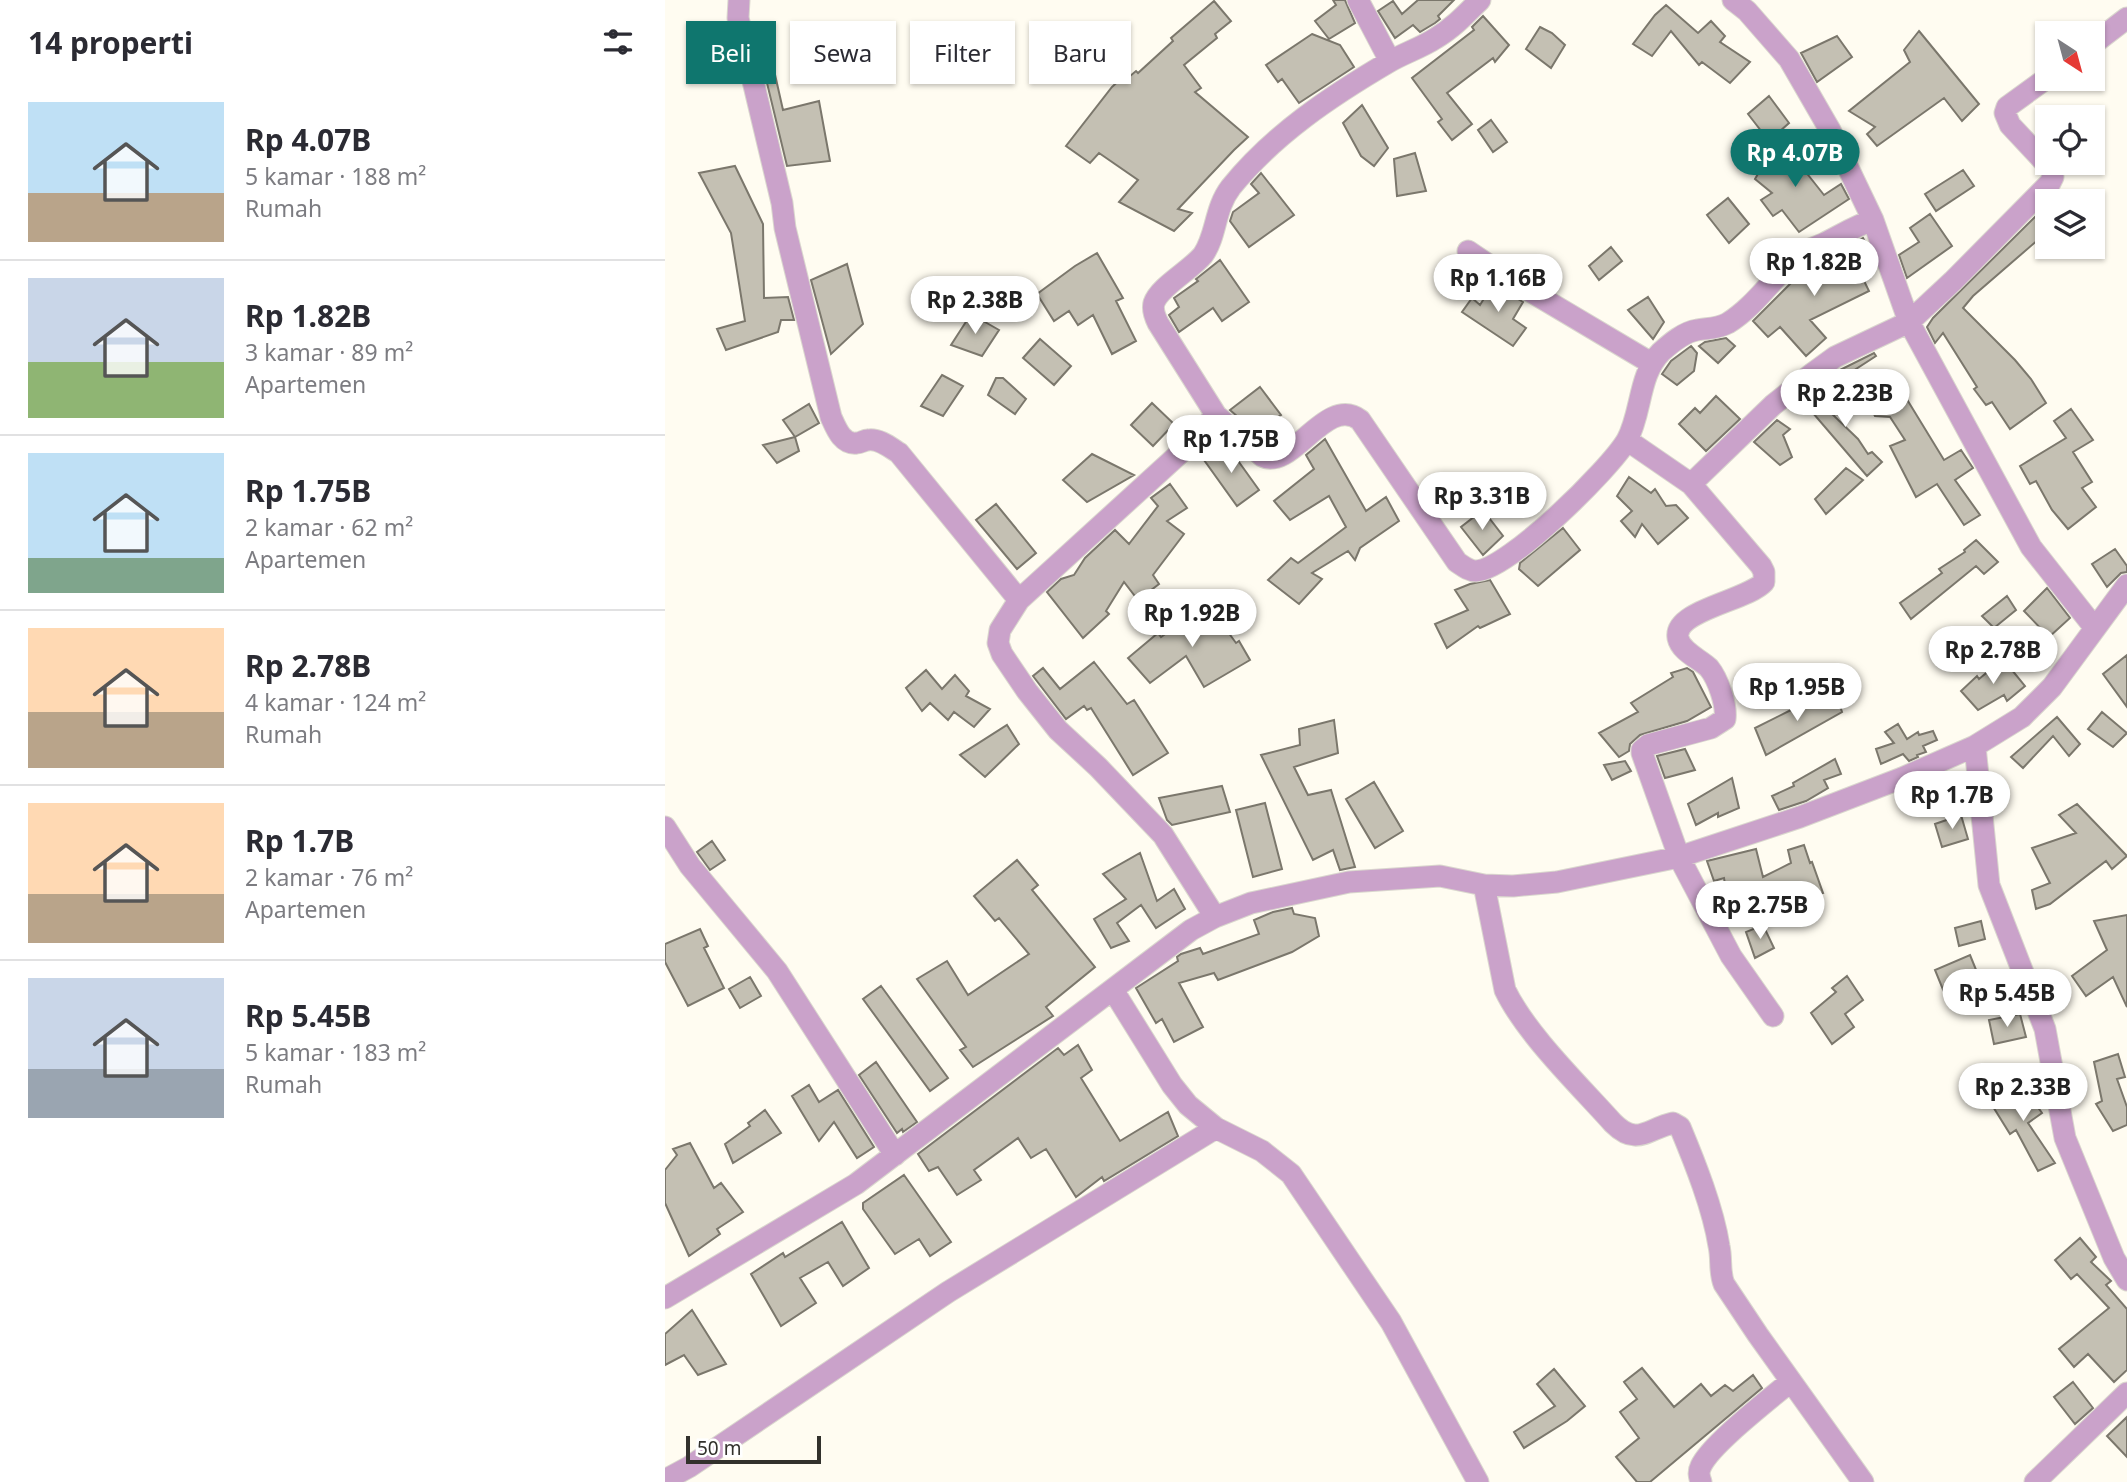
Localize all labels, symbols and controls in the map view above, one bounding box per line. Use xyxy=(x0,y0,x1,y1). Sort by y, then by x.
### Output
chip: Beli xyxy=(686,21,776,84)
chip: Sewa xyxy=(790,21,896,84)
chip: Filter xyxy=(910,21,1015,84)
chip: Baru xyxy=(1029,21,1131,84)
north arrow xyxy=(2035,21,2105,91)
map controls xyxy=(2035,21,2105,259)
text: 14 properti xyxy=(28,22,193,63)
icon: filters xyxy=(599,23,637,61)
button: locate xyxy=(2035,105,2105,175)
text: Rp 4.07B xyxy=(245,119,371,160)
icon: home xyxy=(84,130,168,214)
pin: Rp 4.07B xyxy=(1723,130,1867,189)
text: Rp 4.07B xyxy=(1747,136,1843,168)
text: 5 kamar · 188 m² xyxy=(245,160,426,192)
button: layers xyxy=(2035,189,2105,259)
text: Rumah xyxy=(245,192,322,224)
pin: Rp 1.82B xyxy=(1742,238,1886,298)
text: Rp 1.82B xyxy=(1766,245,1862,277)
pin: Rp 1.16B xyxy=(1426,254,1570,314)
text: Rp 1.16B xyxy=(1450,261,1546,293)
pin: Rp 2.38B xyxy=(903,276,1047,336)
text: Rp 2.38B xyxy=(927,283,1023,315)
text: Rp 1.82B xyxy=(245,295,371,336)
icon: home xyxy=(84,306,168,390)
text: 3 kamar · 89 m² xyxy=(245,336,413,368)
text: Apartemen xyxy=(245,368,366,400)
pin: Rp 2.23B xyxy=(1773,370,1917,429)
text: Rp 2.23B xyxy=(1797,376,1893,408)
pin: Rp 1.75B xyxy=(1159,416,1303,475)
text: Rp 1.75B xyxy=(1183,422,1279,454)
text: Rp 1.75B xyxy=(245,470,371,511)
pin: Rp 3.31B xyxy=(1410,472,1554,532)
text: Rp 3.31B xyxy=(1434,479,1530,511)
icon: home xyxy=(84,481,168,565)
text: 2 kamar · 62 m² xyxy=(245,511,413,543)
text: Apartemen xyxy=(245,543,366,575)
pin: Rp 1.92B xyxy=(1120,590,1264,649)
text: Rp 1.92B xyxy=(1144,596,1240,628)
pin: Rp 2.78B xyxy=(1921,626,2065,686)
text: Rp 2.78B xyxy=(1945,633,2041,665)
text: Rp 2.78B xyxy=(245,645,371,686)
icon: home xyxy=(84,656,168,740)
pin: Rp 1.95B xyxy=(1725,664,1869,723)
text: Rp 1.95B xyxy=(1749,670,1845,702)
text: 4 kamar · 124 m² xyxy=(245,686,426,718)
text: Rumah xyxy=(245,718,322,750)
pin: Rp 1.7B xyxy=(1887,772,2017,831)
text: Rp 1.7B xyxy=(1910,778,1994,810)
text: Rp 1.7B xyxy=(245,820,354,861)
icon: home xyxy=(84,831,168,915)
text: 2 kamar · 76 m² xyxy=(245,861,413,893)
pin: Rp 2.75B xyxy=(1688,881,1832,941)
text: Rp 2.75B xyxy=(1712,888,1808,920)
text: Apartemen xyxy=(245,893,366,925)
pin: Rp 5.45B xyxy=(1935,970,2079,1029)
text: Rp 5.45B xyxy=(1959,976,2055,1008)
text: Rp 5.45B xyxy=(245,995,371,1036)
icon: home xyxy=(84,1006,168,1090)
text: 5 kamar · 183 m² xyxy=(245,1036,426,1068)
pin: Rp 2.33B xyxy=(1951,1064,2095,1123)
text: Rumah xyxy=(245,1068,322,1100)
text: Rp 2.33B xyxy=(1975,1070,2071,1102)
scale bar xyxy=(686,1433,821,1465)
text: 50 m xyxy=(697,1435,741,1461)

